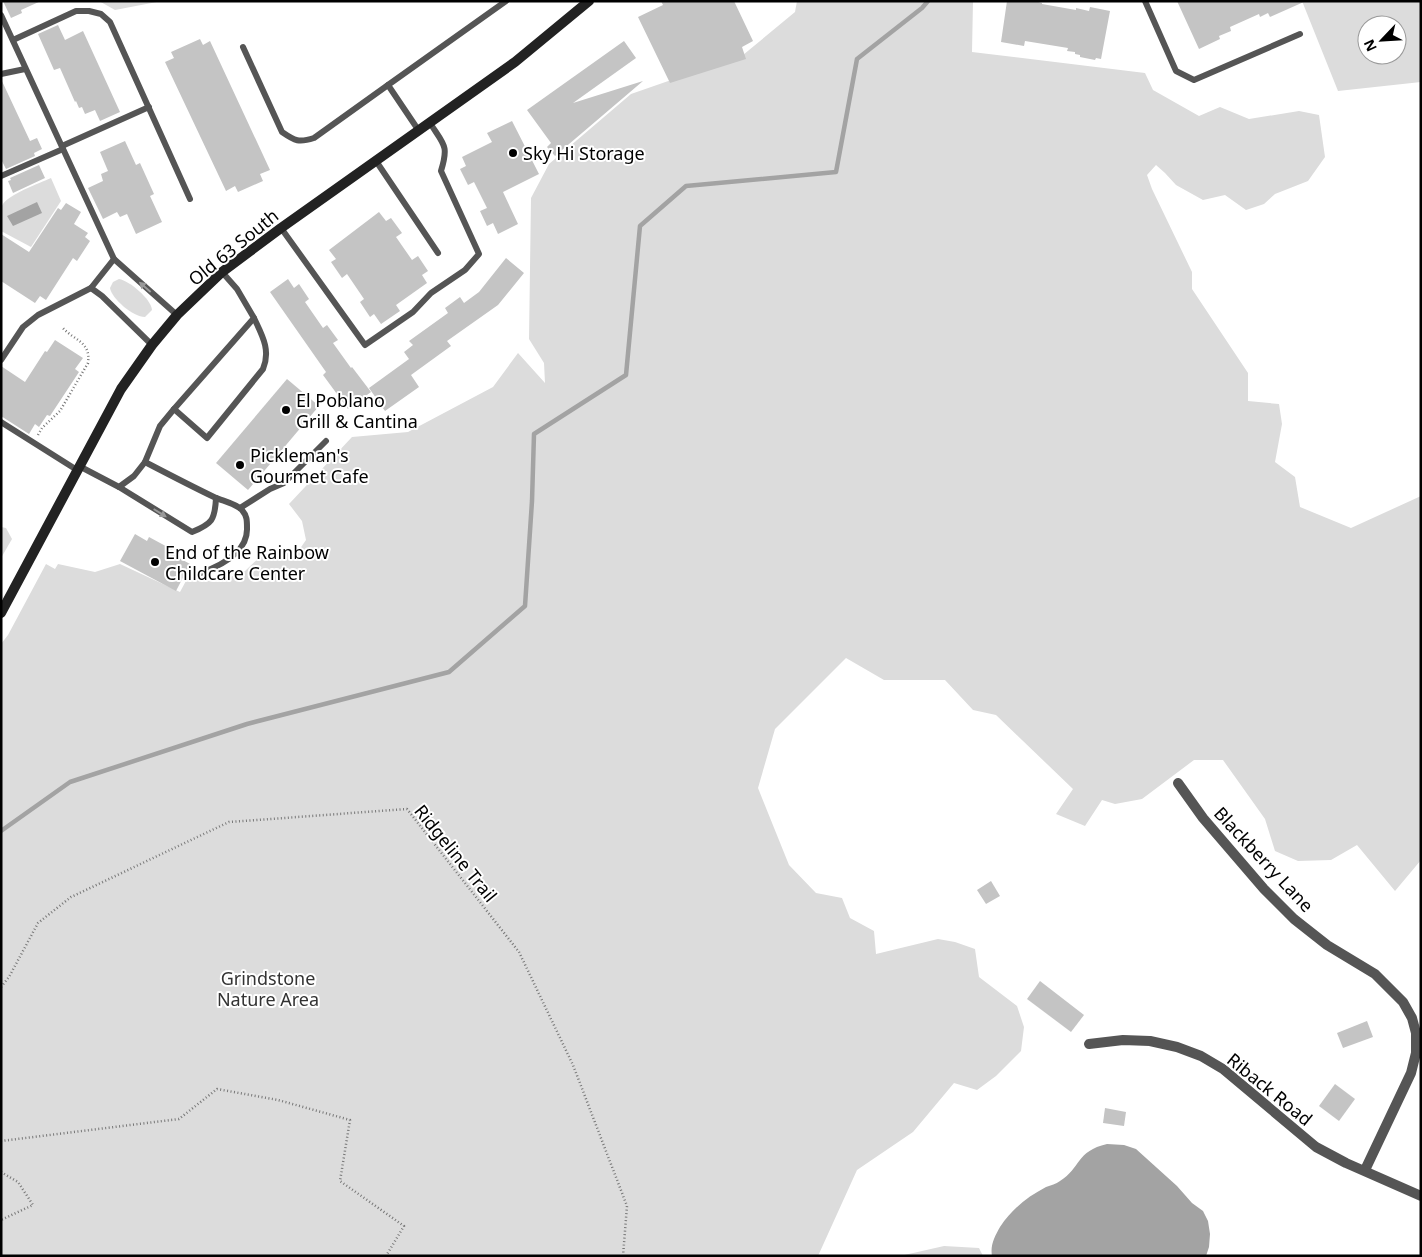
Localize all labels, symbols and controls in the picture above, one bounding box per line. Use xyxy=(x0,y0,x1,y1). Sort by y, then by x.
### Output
north arrow xyxy=(1357,15,1407,65)
text: N xyxy=(1359,37,1381,55)
place label: Sky Hi Storage xyxy=(523,141,645,165)
marker: Sky Hi Storage xyxy=(507,147,519,159)
street label: Old 63 South xyxy=(183,203,283,291)
one-way arrow xyxy=(140,281,152,293)
place label: El Poblano Grill & Cantina xyxy=(296,388,418,433)
marker: El Poblano Grill & Cantina xyxy=(280,404,292,416)
place label: Pickleman's Gourmet Cafe xyxy=(250,443,369,488)
marker: Pickleman's Gourmet Cafe xyxy=(234,459,246,471)
one-way arrow xyxy=(154,508,167,517)
place label: End of the Rainbow Childcare Center xyxy=(165,540,329,585)
marker: End of the Rainbow Childcare Center xyxy=(149,556,161,568)
street label: Ridgeline Trail xyxy=(409,799,503,907)
street label: Blackberry Lane xyxy=(1209,801,1319,917)
park label: Grindstone Nature Area xyxy=(217,966,319,1011)
street label: Riback Road xyxy=(1222,1047,1318,1131)

